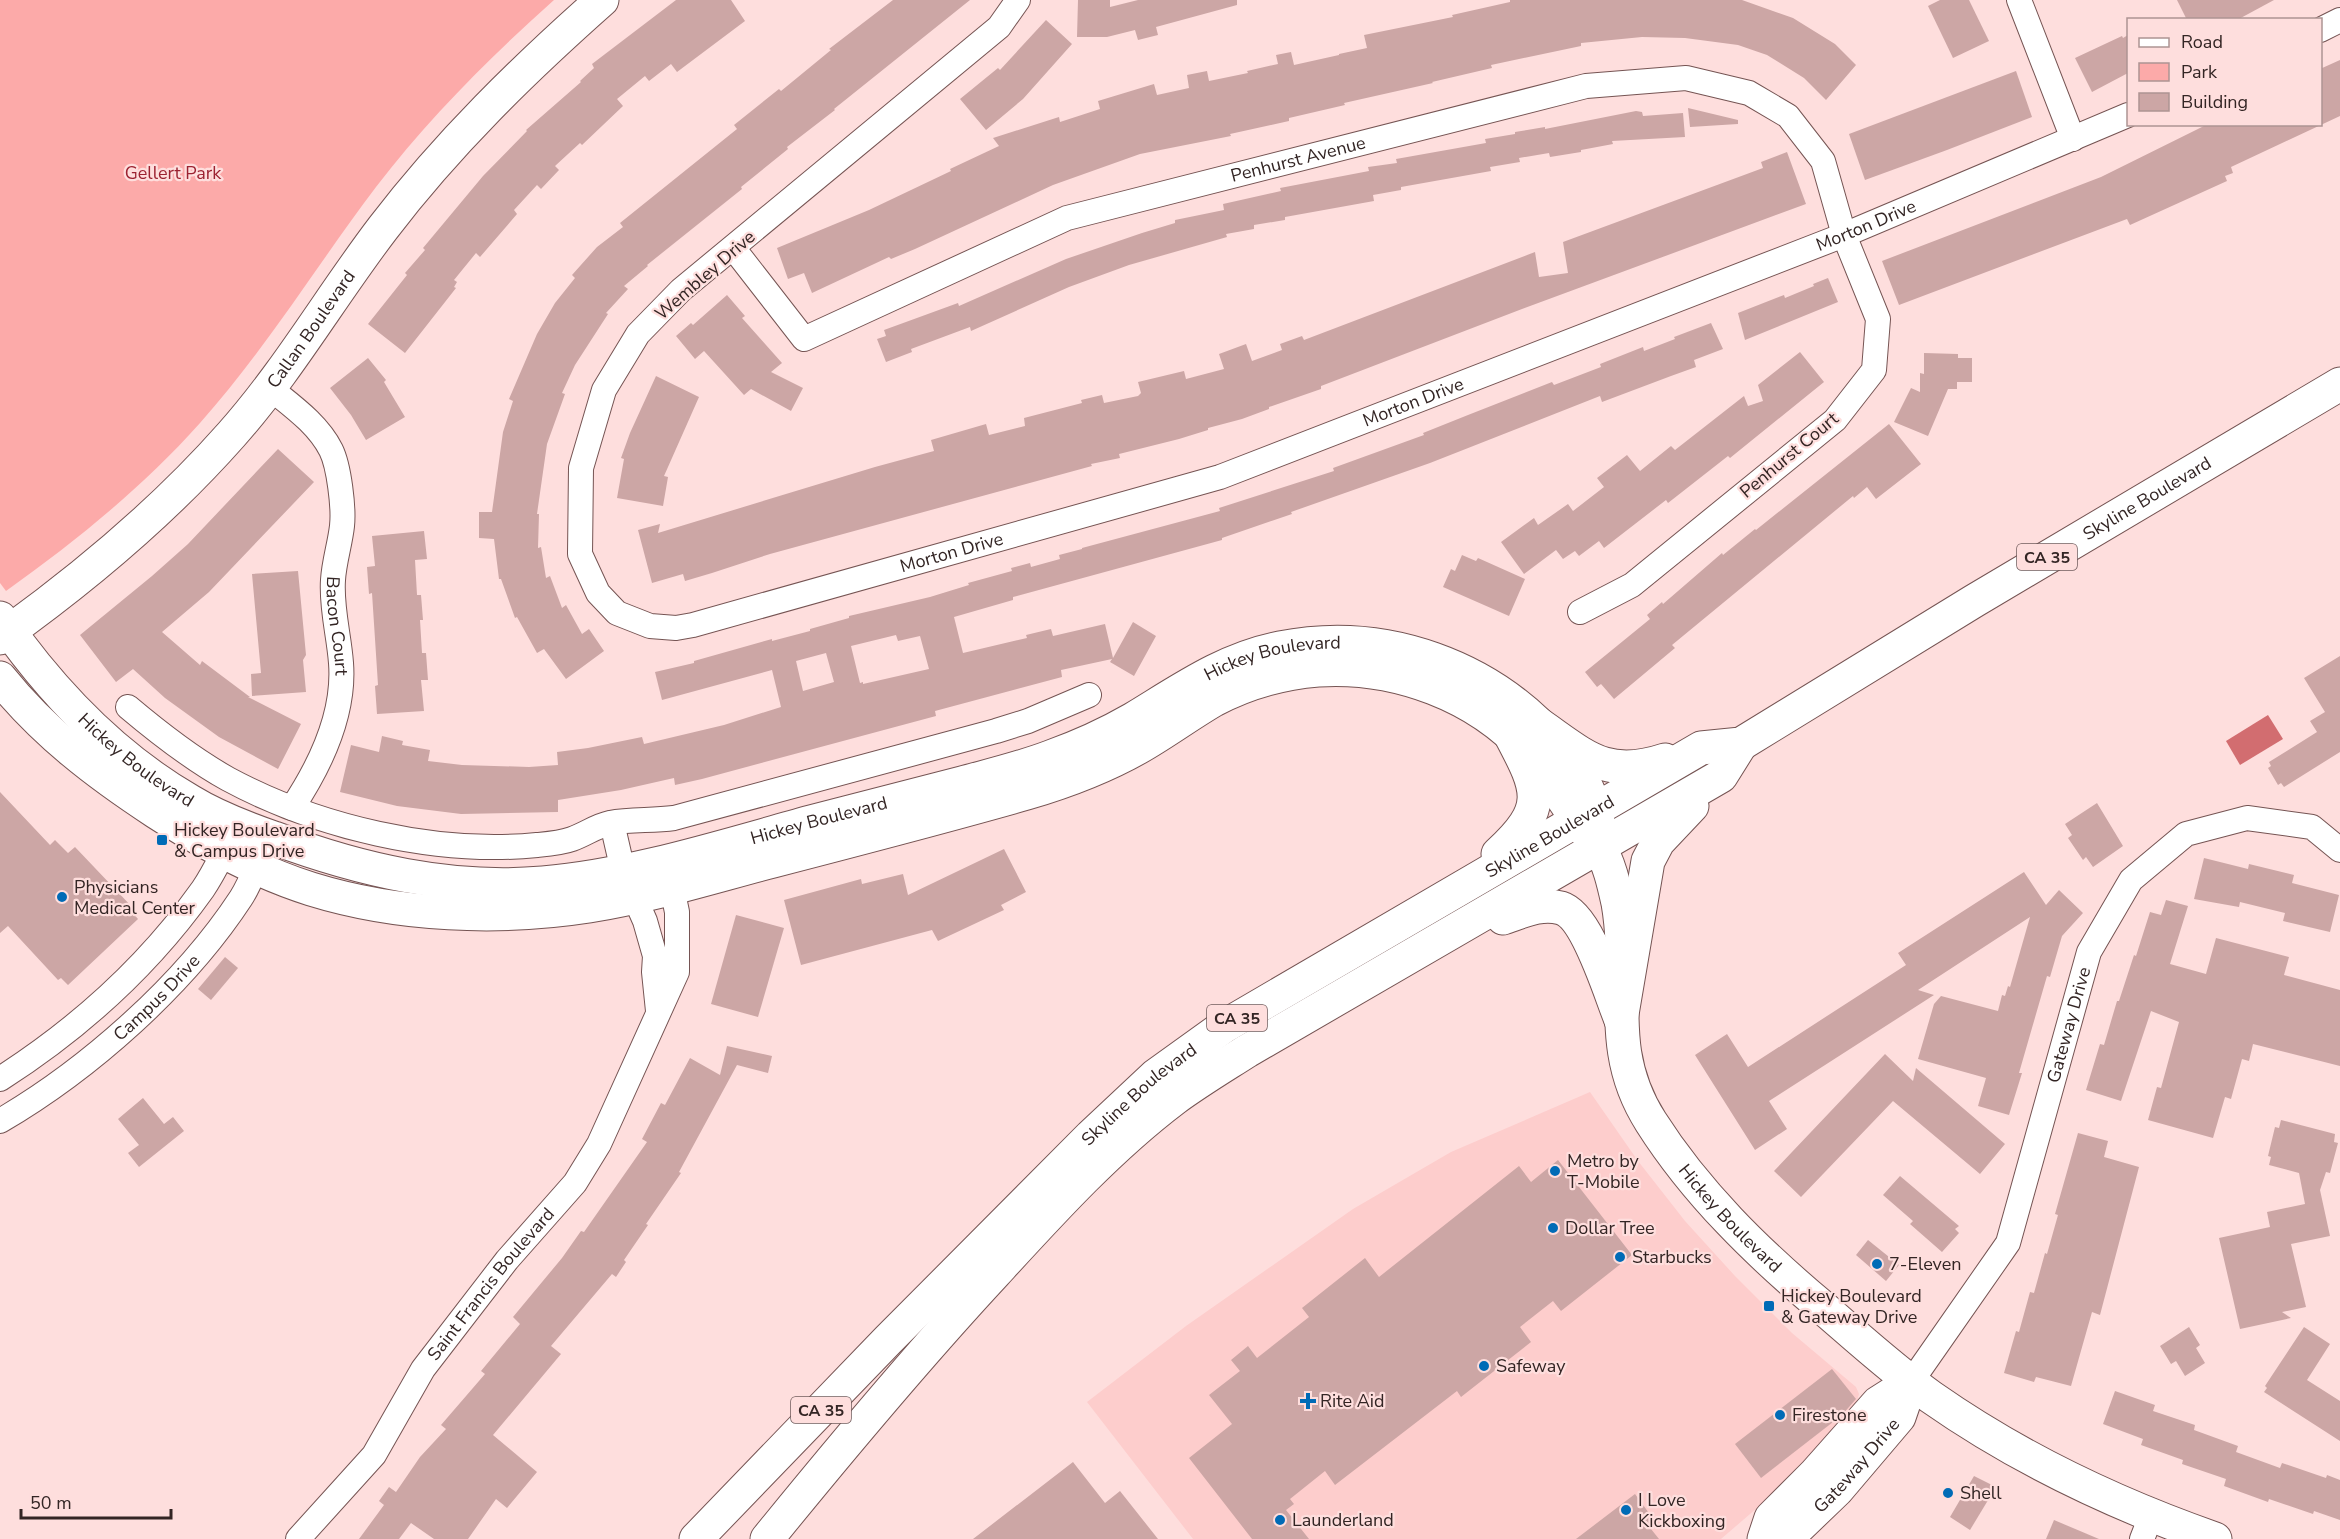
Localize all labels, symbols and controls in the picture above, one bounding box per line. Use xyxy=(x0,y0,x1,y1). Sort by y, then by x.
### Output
legend xyxy=(2127,18,2322,126)
text: Road xyxy=(2181,30,2223,54)
text: Park xyxy=(2181,60,2218,84)
text: Building xyxy=(2181,90,2248,114)
street label: Penhurst Avenue xyxy=(1228,131,1368,188)
park label: Gellert Park xyxy=(125,161,222,185)
street label: Morton Drive xyxy=(1812,194,1920,257)
street label: Wembley Drive xyxy=(650,225,760,325)
street label: Callan Boulevard xyxy=(261,265,361,393)
street label: Morton Drive xyxy=(1359,372,1467,432)
street label: Penhurst Court xyxy=(1735,406,1844,503)
street label: Skyline Boulevard xyxy=(2078,451,2216,546)
street label: Morton Drive xyxy=(897,526,1006,578)
road number: CA 35 xyxy=(2017,544,2077,570)
street label: Bacon Court xyxy=(321,576,353,676)
street label: Hickey Boulevard xyxy=(1200,630,1341,686)
street label: Hickey Boulevard xyxy=(73,708,198,813)
street label: Skyline Boulevard xyxy=(1481,789,1618,883)
street label: Hickey Boulevard xyxy=(748,791,890,850)
place label: Hickey Boulevard & Campus Drive xyxy=(174,818,315,863)
marker: Hickey Boulevard & Campus Drive xyxy=(155,833,169,847)
place label: Physicians Medical Center xyxy=(74,875,195,920)
marker: Physicians Medical Center xyxy=(55,890,69,904)
street label: Campus Drive xyxy=(108,949,205,1046)
street label: Gateway Drive xyxy=(2041,964,2096,1086)
road number: CA 35 xyxy=(1207,1005,1267,1031)
street label: Skyline Boulevard xyxy=(1076,1038,1202,1151)
place label: Metro by T-Mobile xyxy=(1567,1149,1640,1194)
street label: Hickey Boulevard xyxy=(1673,1159,1787,1278)
marker: Metro by T-Mobile xyxy=(1548,1164,1562,1178)
street label: Saint Francis Boulevard xyxy=(422,1202,560,1366)
place label: Dollar Tree xyxy=(1565,1216,1655,1240)
marker: Dollar Tree xyxy=(1546,1221,1560,1235)
place label: Starbucks xyxy=(1632,1245,1712,1269)
marker: Starbucks xyxy=(1613,1250,1627,1264)
place label: 7-Eleven xyxy=(1889,1252,1962,1276)
marker: 7-Eleven xyxy=(1870,1257,1884,1271)
place label: Hickey Boulevard & Gateway Drive xyxy=(1781,1284,1922,1329)
marker: Hickey Boulevard & Gateway Drive xyxy=(1762,1299,1776,1313)
place label: Safeway xyxy=(1496,1354,1566,1378)
marker: Safeway xyxy=(1477,1359,1491,1373)
place label: Rite Aid xyxy=(1320,1389,1384,1413)
marker: Rite Aid xyxy=(1301,1394,1315,1408)
road number: CA 35 xyxy=(791,1397,851,1423)
place label: Firestone xyxy=(1792,1403,1867,1427)
marker: Firestone xyxy=(1773,1408,1787,1422)
street label: Gateway Drive xyxy=(1808,1413,1905,1518)
place label: Shell xyxy=(1960,1481,2002,1505)
scale bar xyxy=(21,1482,171,1520)
marker: Shell xyxy=(1941,1486,1955,1500)
place label: I Love Kickboxing xyxy=(1638,1488,1725,1533)
text: 50 m xyxy=(30,1491,72,1515)
marker: I Love Kickboxing xyxy=(1619,1503,1633,1517)
place label: Launderland xyxy=(1292,1508,1394,1532)
marker: Launderland xyxy=(1273,1513,1287,1527)

